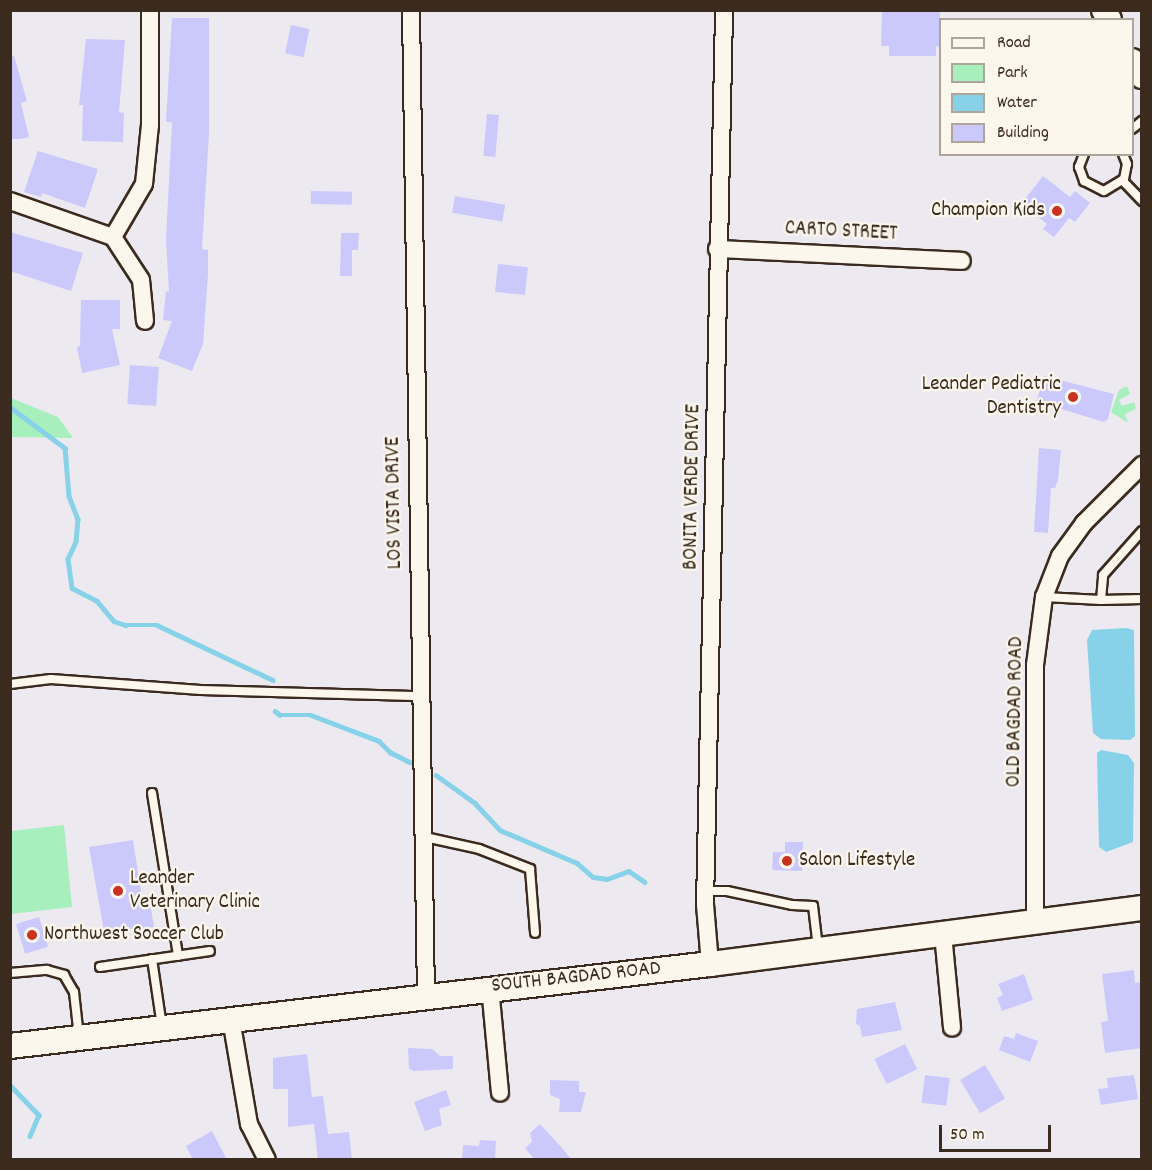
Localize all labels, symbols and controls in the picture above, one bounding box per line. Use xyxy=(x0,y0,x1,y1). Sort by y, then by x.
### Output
legend xyxy=(939,18,1134,156)
text: Road xyxy=(997,31,1031,56)
text: Park xyxy=(997,61,1028,86)
text: Water xyxy=(997,91,1037,116)
text: Building xyxy=(997,121,1049,146)
place label: Champion Kids xyxy=(931,198,1045,224)
marker: Champion Kids xyxy=(1050,204,1064,218)
street label: CARTO STREET xyxy=(784,216,898,248)
place label: Leander Pediatric Dentistry xyxy=(922,372,1061,422)
marker: Leander Pediatric Dentistry xyxy=(1066,390,1080,404)
street label: BONITA VERDE DRIVE xyxy=(679,404,707,570)
street label: LOS VISTA DRIVE xyxy=(381,437,409,569)
street label: OLD BAGDAD ROAD xyxy=(1002,636,1030,788)
place label: Salon Lifestyle xyxy=(799,848,915,874)
marker: Salon Lifestyle xyxy=(780,854,794,868)
place label: Leander Veterinary Clinic xyxy=(130,866,260,916)
marker: Leander Veterinary Clinic xyxy=(111,884,125,898)
place label: Northwest Soccer Club xyxy=(44,922,224,948)
marker: Northwest Soccer Club xyxy=(25,928,39,942)
street label: SOUTH BAGDAD ROAD xyxy=(490,957,662,999)
scale bar xyxy=(942,1113,1054,1151)
text: 50 m xyxy=(950,1123,985,1148)

